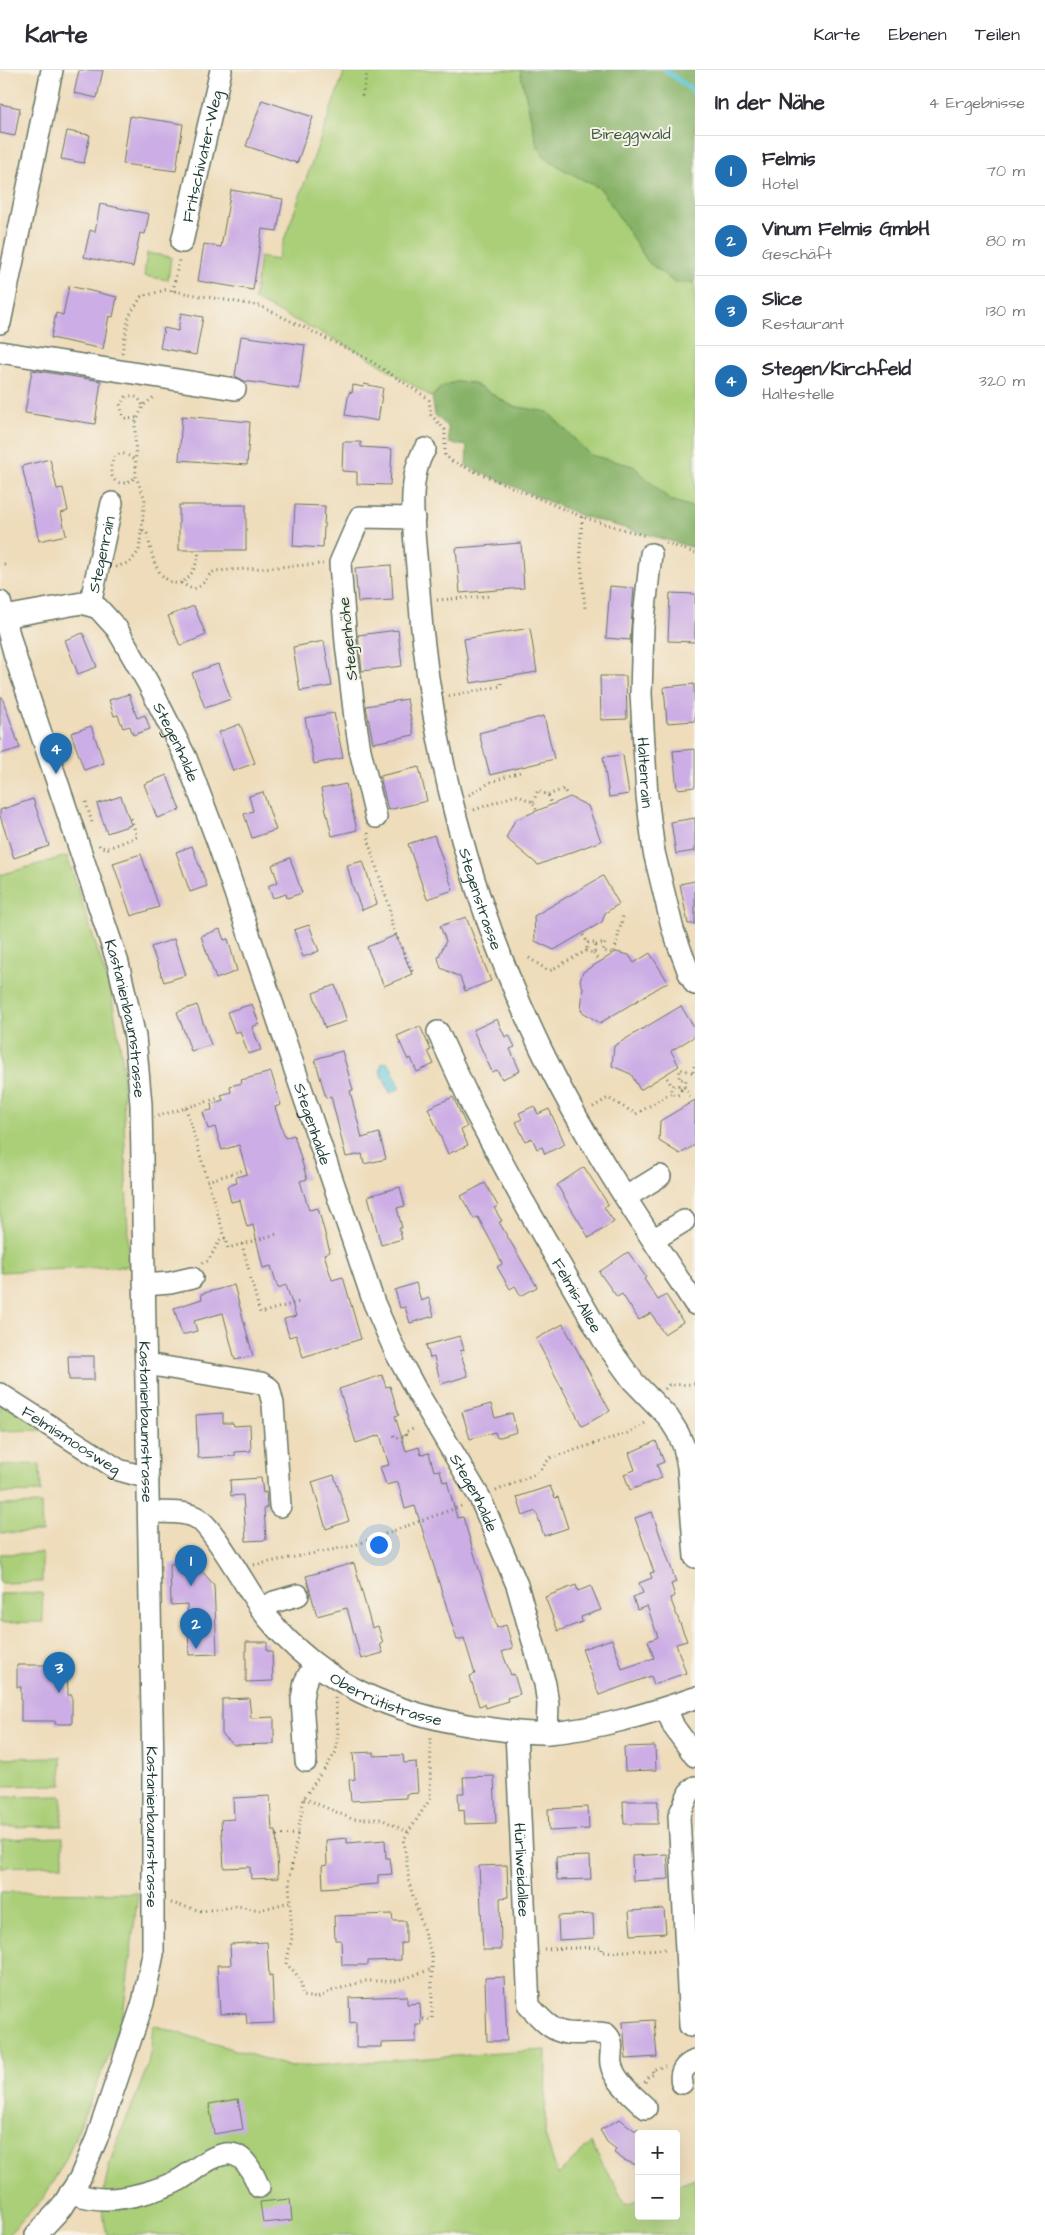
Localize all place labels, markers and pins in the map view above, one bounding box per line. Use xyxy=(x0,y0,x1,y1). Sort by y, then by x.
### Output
pin: 4 xyxy=(40,733,72,774)
pin: 1 xyxy=(175,1545,207,1586)
pin: 2 xyxy=(180,1608,212,1649)
pin: 3 xyxy=(43,1652,75,1693)

